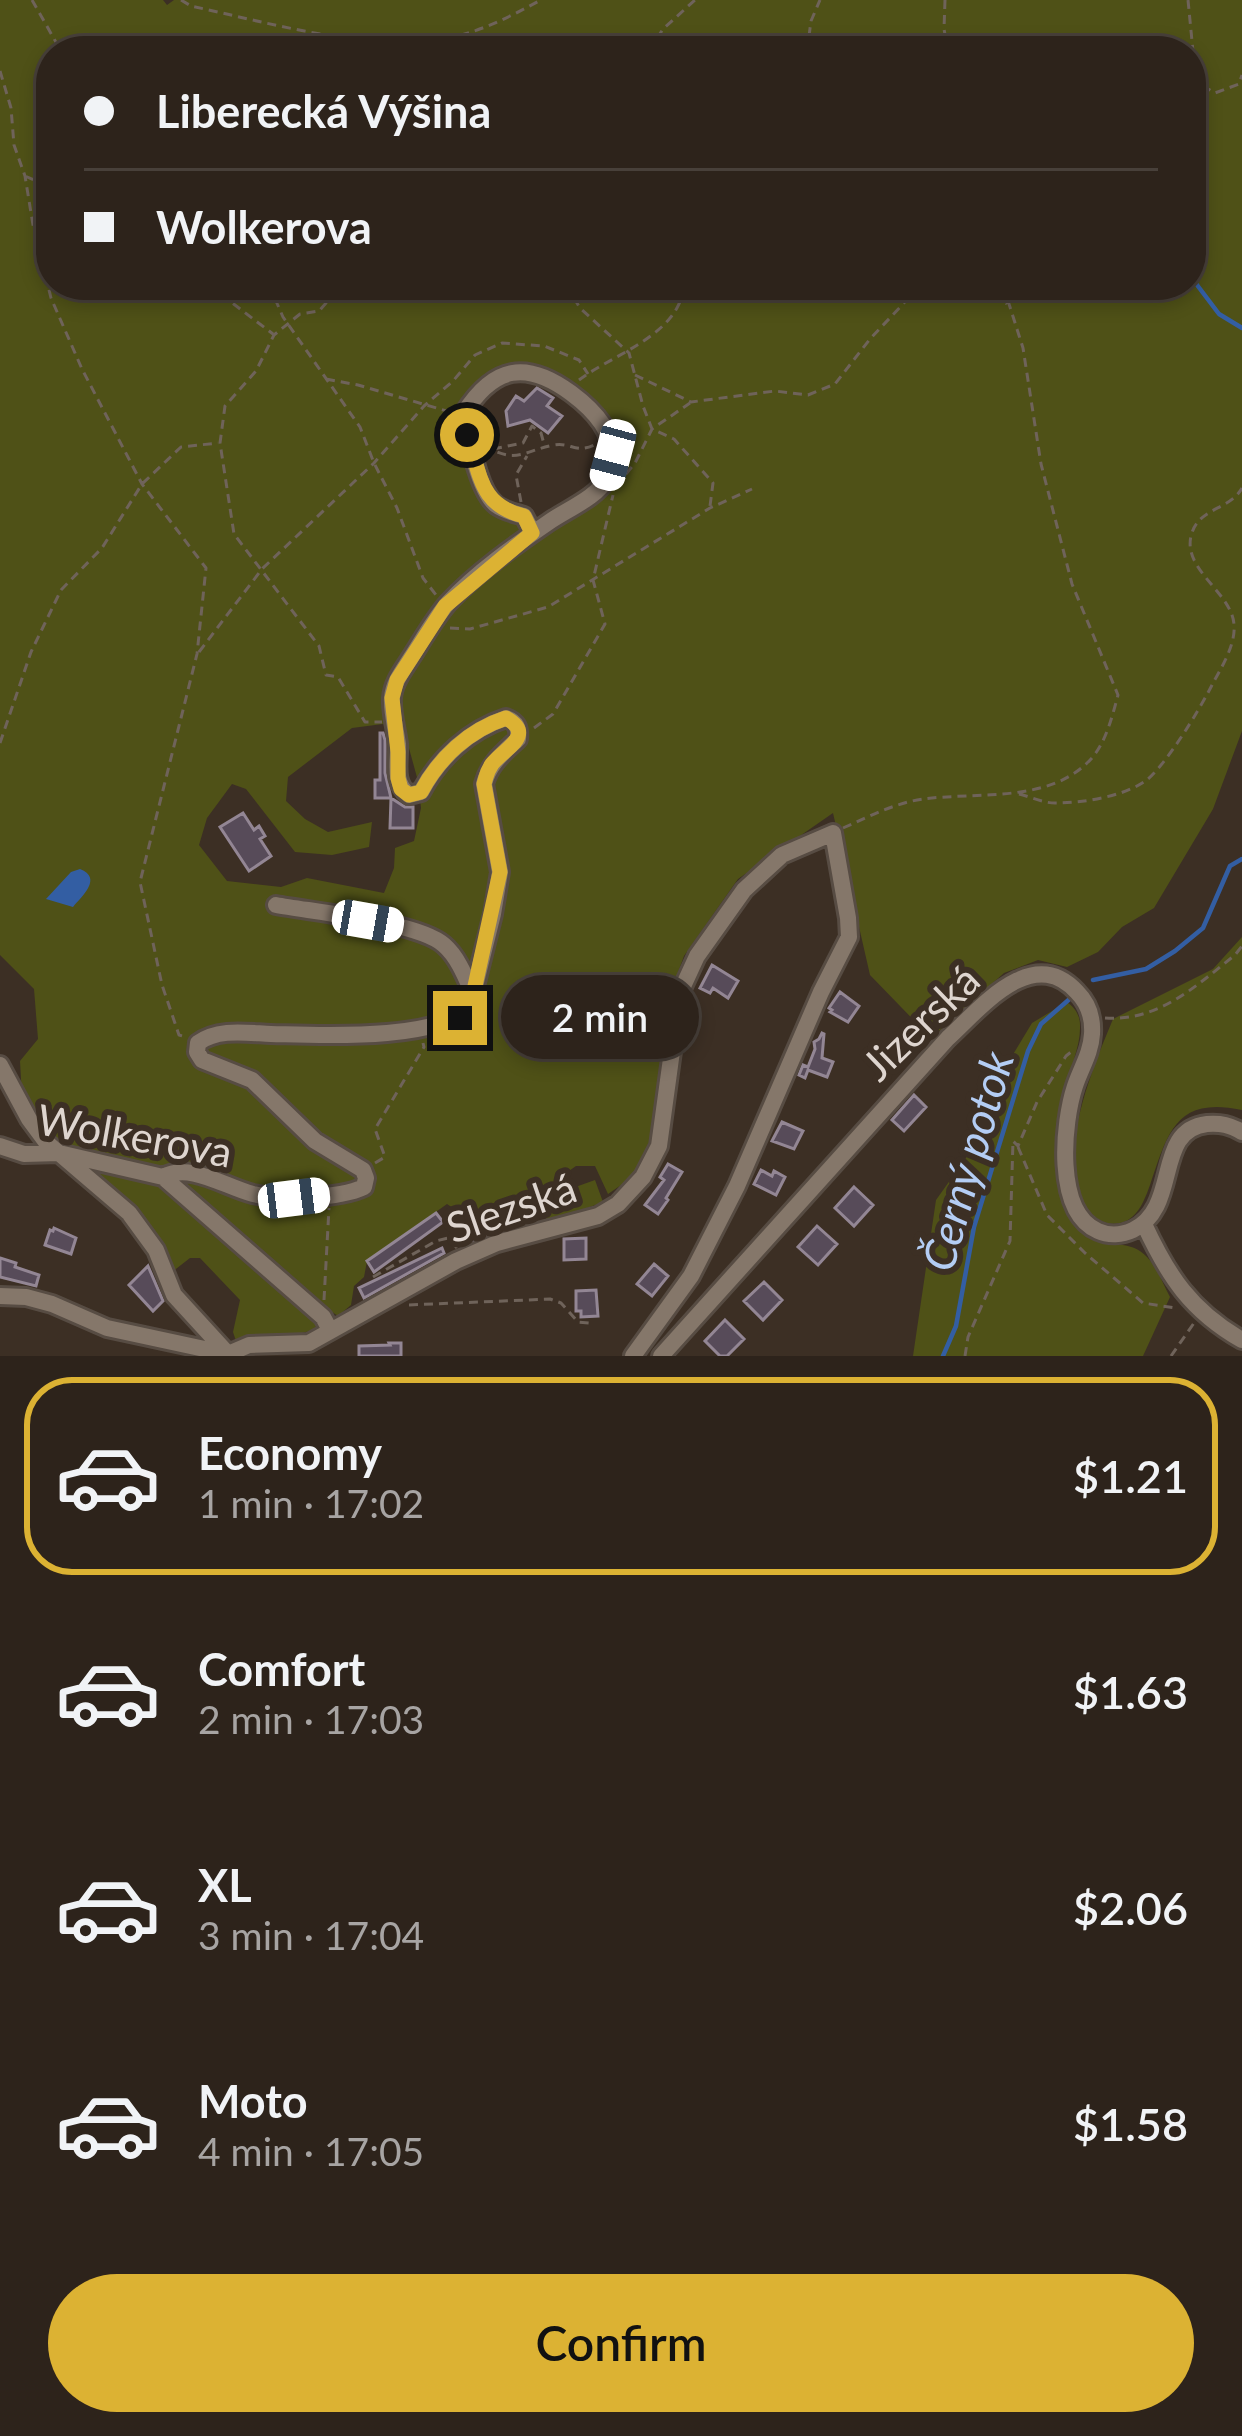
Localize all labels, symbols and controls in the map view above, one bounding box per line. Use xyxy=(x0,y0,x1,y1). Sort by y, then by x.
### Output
text: Liberecká Výšina xyxy=(156,84,491,138)
text: Wolkerova xyxy=(156,200,372,254)
route start xyxy=(440,408,494,462)
car xyxy=(586,416,640,494)
car xyxy=(329,897,407,945)
street label: Jizerská xyxy=(851,954,989,1090)
callout: 2 min xyxy=(502,976,700,1060)
route end xyxy=(433,991,487,1045)
text: 2 min xyxy=(552,994,648,1040)
water label: Černý potok xyxy=(910,1044,1024,1277)
street label: Wolkerova xyxy=(34,1093,236,1177)
street label: Slezská xyxy=(440,1162,582,1252)
car xyxy=(256,1176,332,1220)
icon: car xyxy=(54,1422,162,1530)
text: Economy xyxy=(198,1426,382,1480)
text: $1.21 xyxy=(1073,1449,1188,1503)
text: 1 min · 17:02 xyxy=(198,1480,424,1526)
icon: car xyxy=(54,1638,162,1746)
text: Comfort xyxy=(198,1642,365,1696)
text: $1.63 xyxy=(1073,1665,1188,1719)
text: 2 min · 17:03 xyxy=(198,1696,424,1742)
icon: car xyxy=(54,1854,162,1962)
text: XL xyxy=(198,1858,252,1912)
text: $2.06 xyxy=(1073,1881,1188,1935)
text: 3 min · 17:04 xyxy=(198,1912,424,1958)
icon: car xyxy=(54,2070,162,2178)
text: Moto xyxy=(198,2074,308,2128)
text: $1.58 xyxy=(1073,2097,1188,2151)
text: 4 min · 17:05 xyxy=(198,2128,424,2174)
button: Confirm xyxy=(48,2274,1194,2412)

